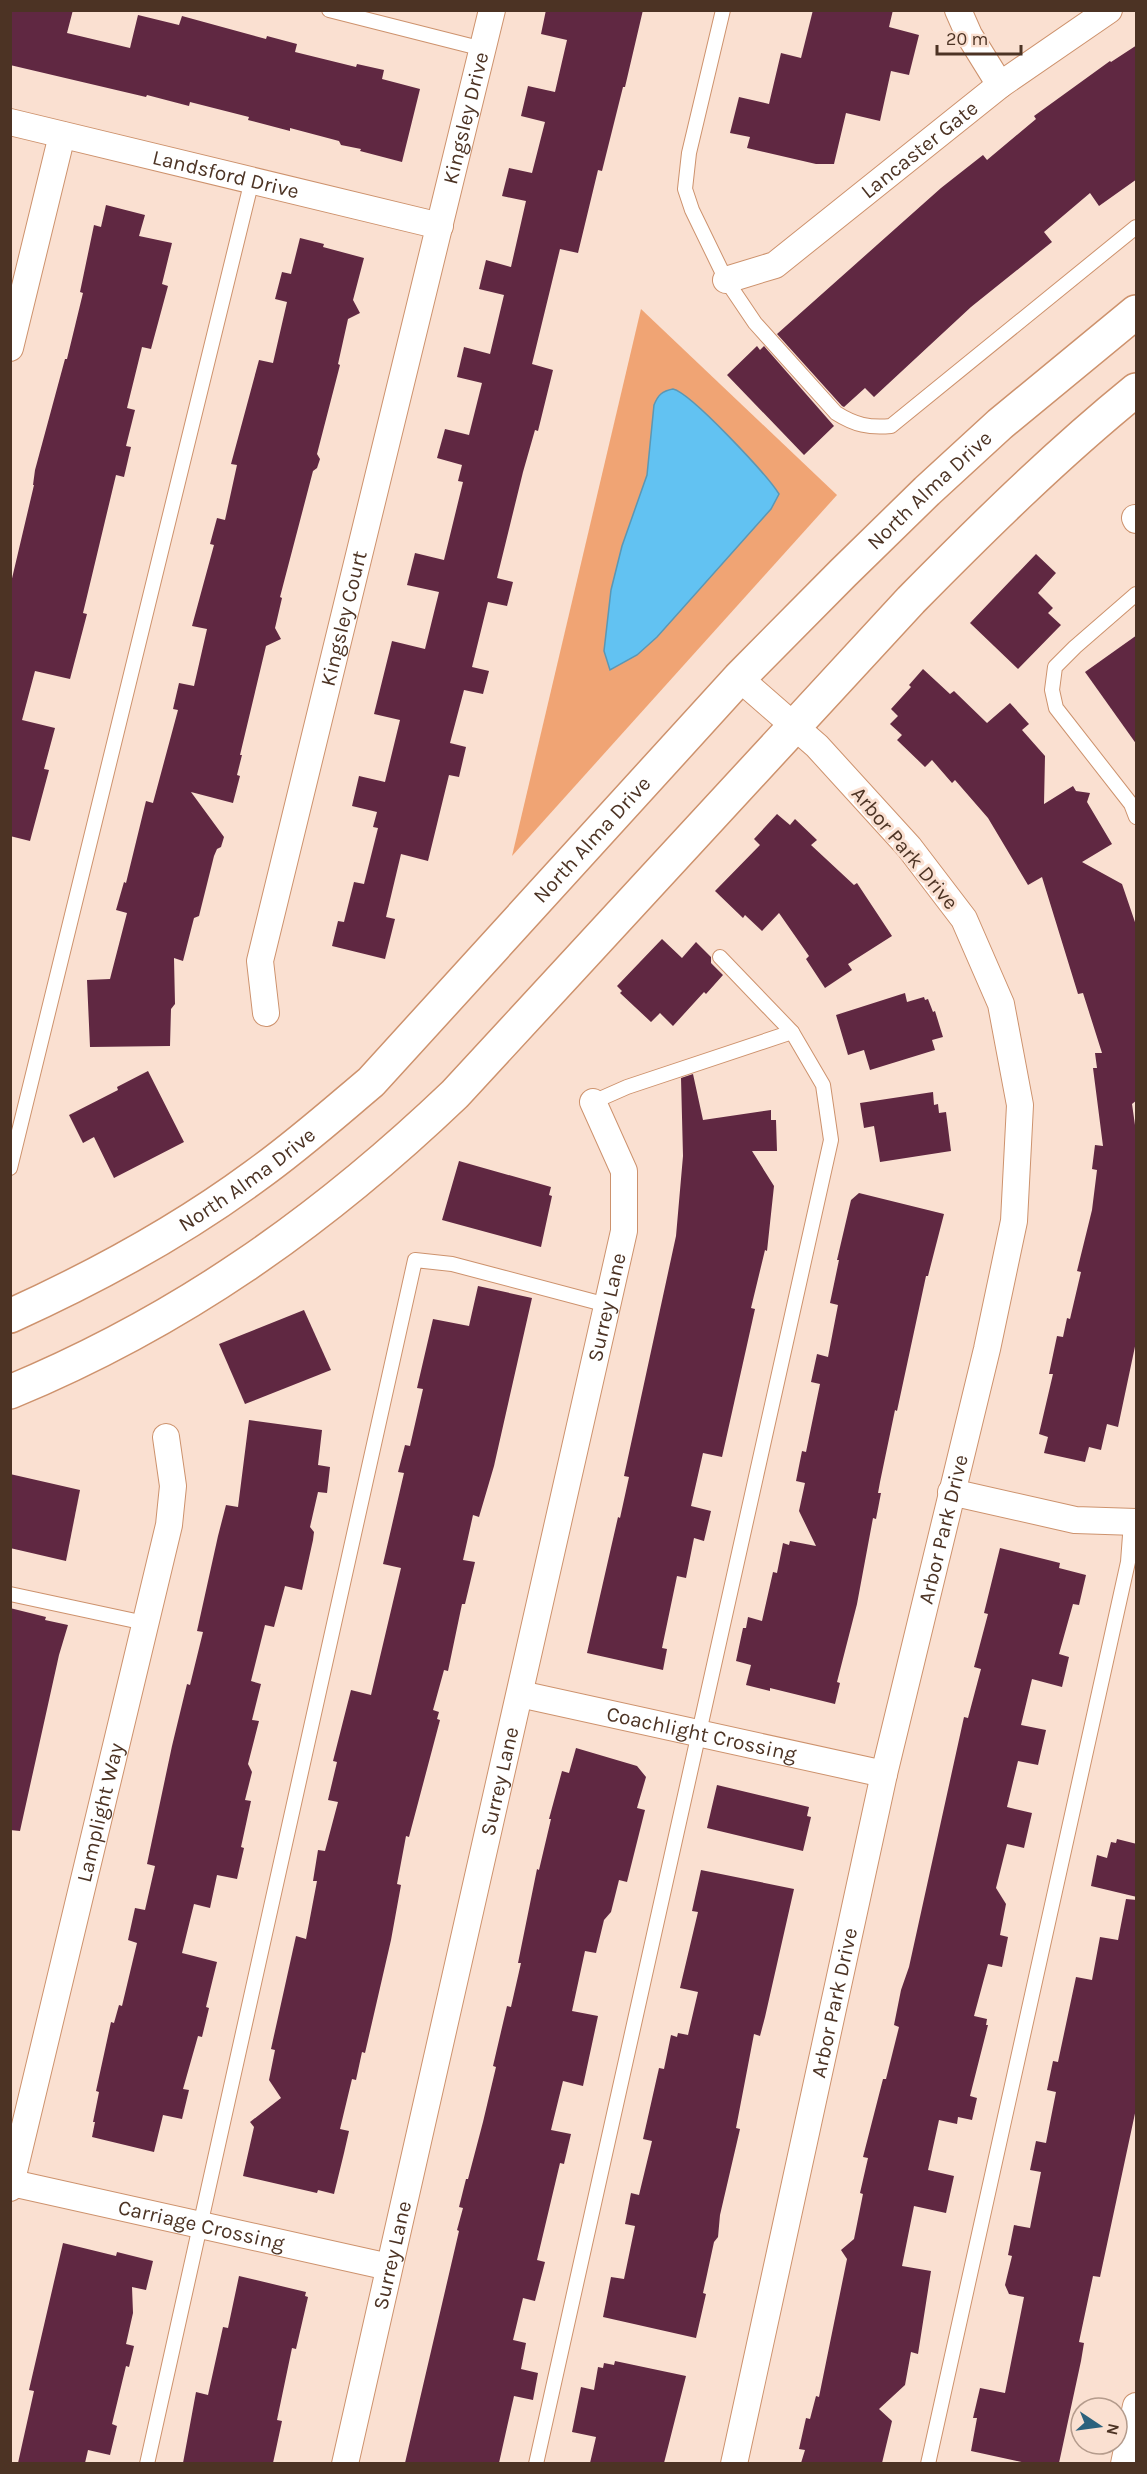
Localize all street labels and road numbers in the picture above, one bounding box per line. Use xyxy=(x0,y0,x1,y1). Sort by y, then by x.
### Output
street label: Kingsley Drive xyxy=(438,50,493,187)
street label: Lancaster Gate xyxy=(856,96,982,204)
street label: Landsford Drive xyxy=(150,145,301,203)
street label: North Alma Drive xyxy=(862,426,997,555)
street label: Kingsley Court xyxy=(315,548,372,689)
street label: North Alma Drive xyxy=(528,771,655,908)
street label: Arbor Park Drive xyxy=(847,782,963,914)
street label: North Alma Drive xyxy=(174,1122,320,1236)
street label: Surrey Lane xyxy=(583,1250,631,1364)
street label: Arbor Park Drive xyxy=(914,1452,973,1606)
street label: Coachlight Crossing xyxy=(604,1701,799,1766)
street label: Surrey Lane xyxy=(476,1724,523,1838)
street label: Lamplight Way xyxy=(72,1740,128,1885)
street label: Arbor Park Drive xyxy=(806,1926,862,2080)
street label: Carriage Crossing xyxy=(116,2195,287,2255)
street label: Surrey Lane xyxy=(368,2198,416,2312)

